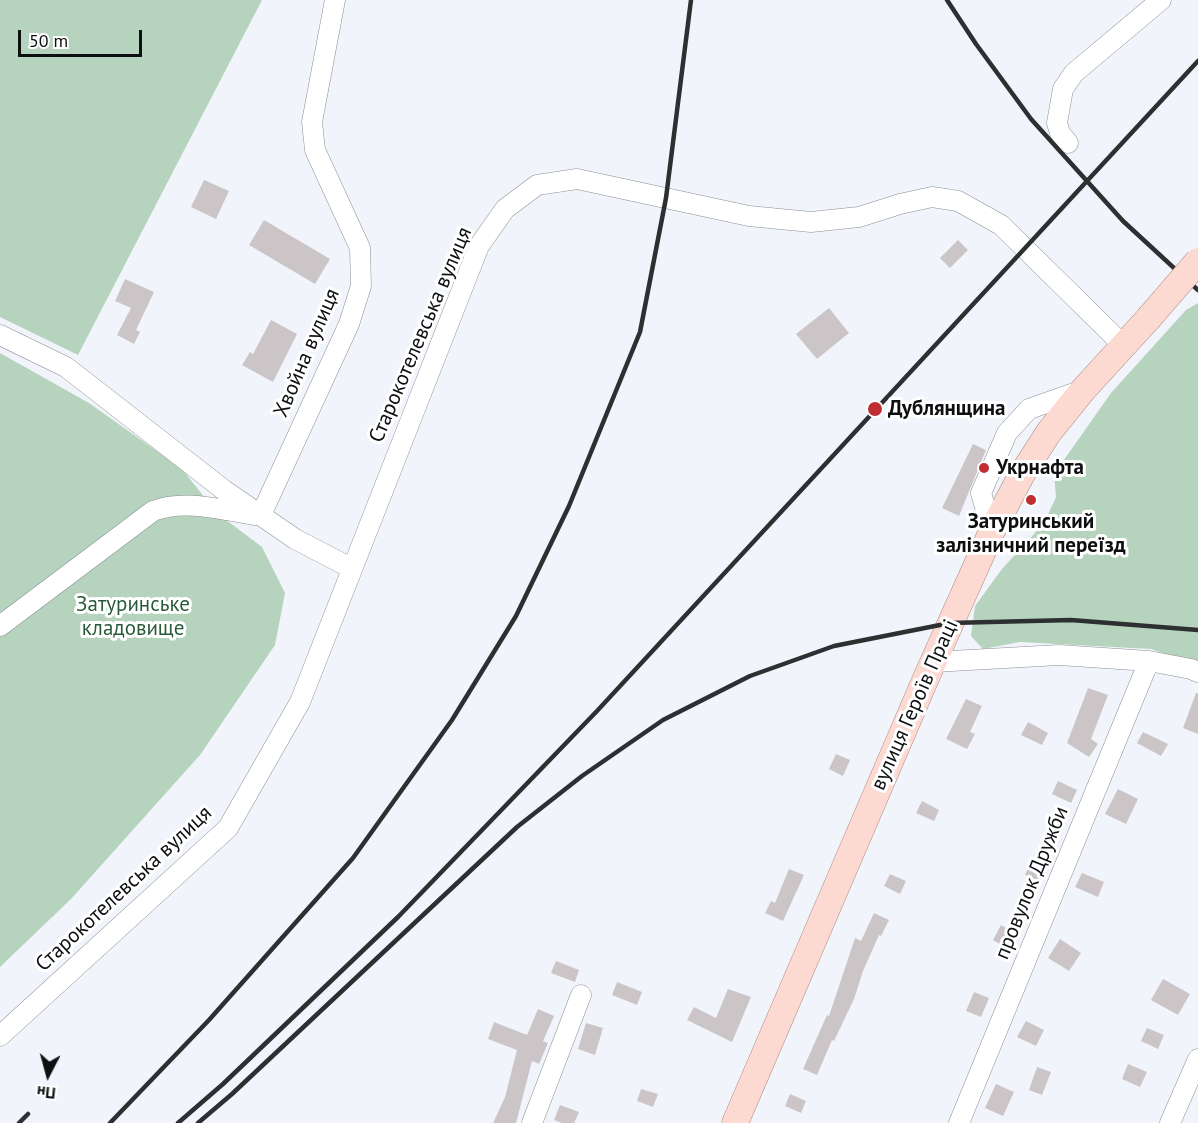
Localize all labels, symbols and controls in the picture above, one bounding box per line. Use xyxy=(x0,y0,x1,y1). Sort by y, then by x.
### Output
scale bar xyxy=(21,18,146,56)
text: 50 m xyxy=(29,29,68,52)
street label: Старокотелевська вулиця xyxy=(364,224,478,446)
street label: Хвойна вулиця xyxy=(269,285,345,421)
place label: Дублянщина xyxy=(888,396,1005,422)
marker: Дублянщина xyxy=(866,400,884,418)
place label: Укрнафта xyxy=(996,455,1084,481)
marker: Укрнафта xyxy=(977,461,991,475)
marker: Затуринський залізничний переїзд xyxy=(1024,493,1038,507)
place label: Затуринський залізничний переїзд xyxy=(936,509,1126,559)
park label: Затуринське кладовище xyxy=(76,592,190,642)
street label: вулиця Героїв Праці xyxy=(866,616,964,794)
street label: Старокотелевська вулиця xyxy=(31,801,217,977)
street label: провулок Дружби xyxy=(990,803,1074,963)
north arrow xyxy=(18,1045,78,1105)
text: Пн xyxy=(36,1082,57,1104)

